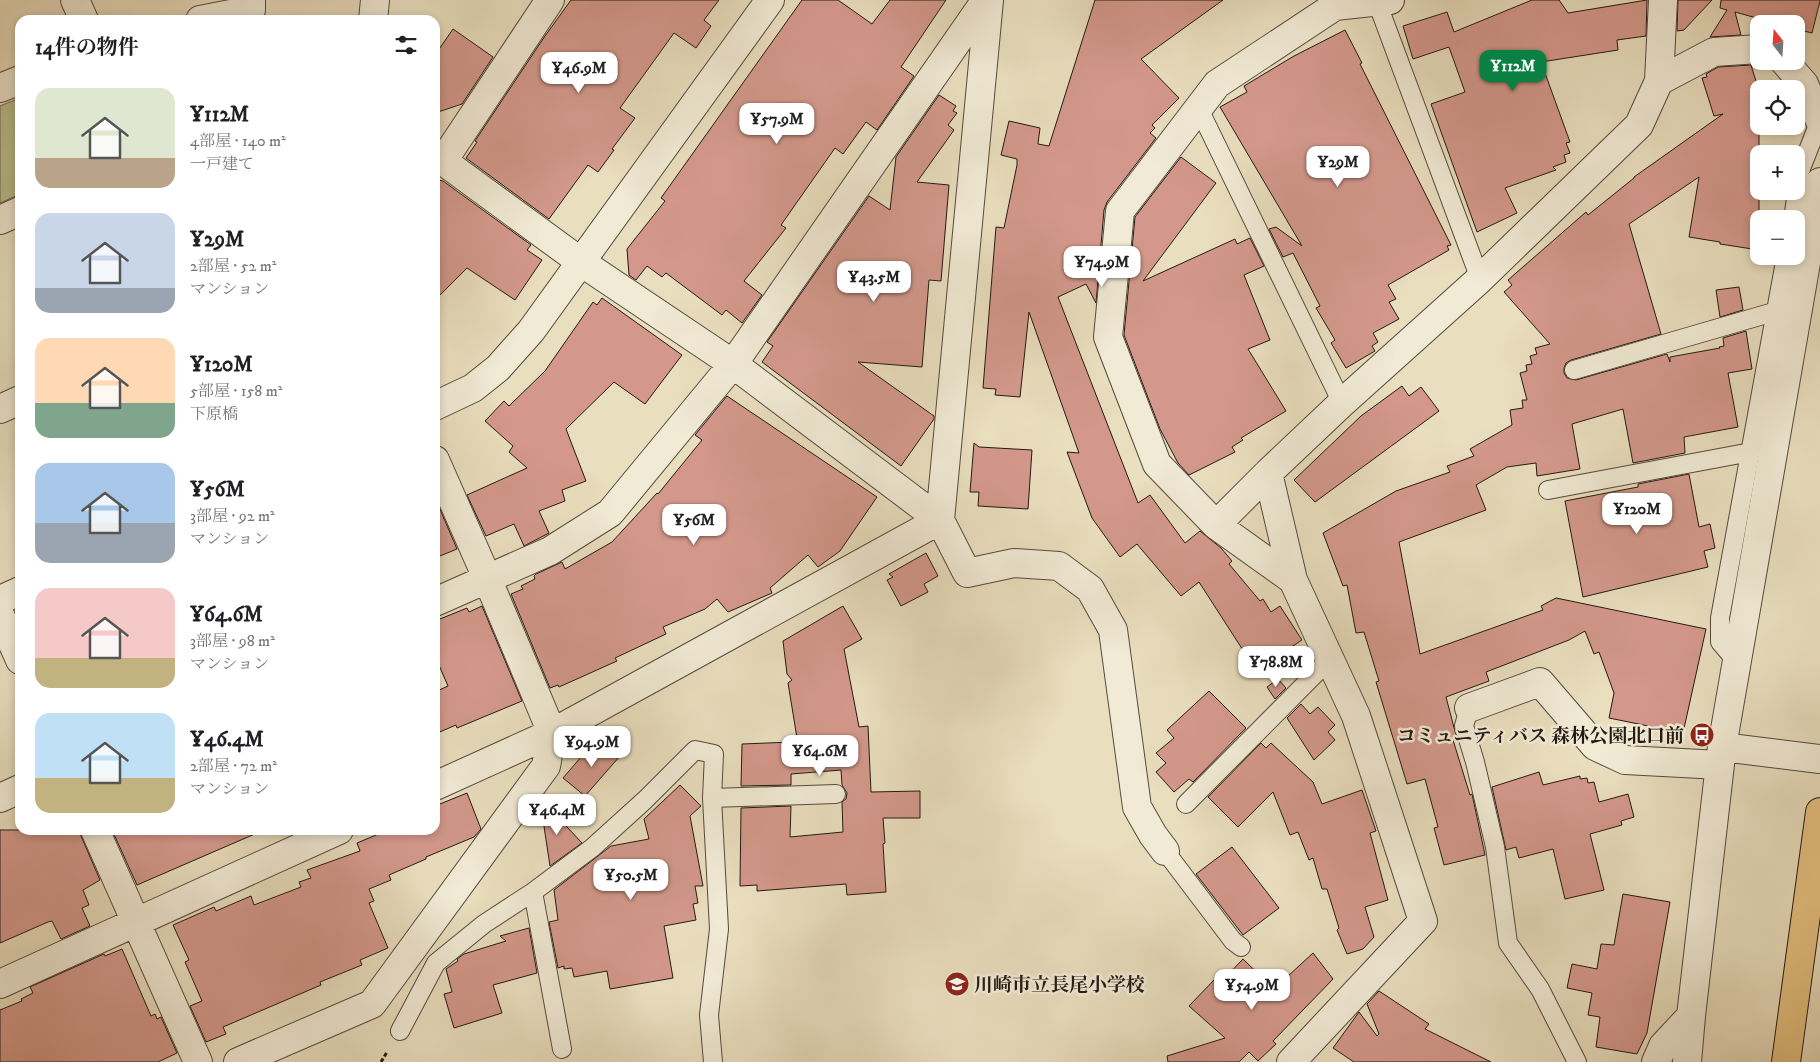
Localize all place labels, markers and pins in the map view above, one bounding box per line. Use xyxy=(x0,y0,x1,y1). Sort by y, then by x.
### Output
pin: ¥112M xyxy=(1478,49,1548,92)
pin: ¥46.9M xyxy=(538,52,620,94)
pin: ¥57.9M xyxy=(736,102,818,145)
pin: ¥29M xyxy=(1308,146,1368,188)
pin: ¥74.9M xyxy=(1061,246,1143,288)
pin: ¥43.5M xyxy=(833,260,915,303)
pin: ¥120M xyxy=(1602,492,1672,535)
pin: ¥56M xyxy=(664,504,724,546)
pin: ¥78.8M xyxy=(1235,646,1317,688)
bus stop icon: コミュニティバス 森林公園北口前 xyxy=(1689,722,1715,748)
place label: コミュニティバス 森林公園北口前 xyxy=(1397,725,1684,748)
pin: ¥94.9M xyxy=(551,726,633,768)
pin: ¥64.6M xyxy=(779,734,861,777)
pin: ¥46.4M xyxy=(516,794,598,836)
pin: ¥50.5M xyxy=(590,858,672,901)
pin: ¥54.9M xyxy=(1211,968,1293,1011)
school or university icon: 川崎市立長尾小学校 xyxy=(944,971,970,997)
place label: 川崎市立長尾小学校 xyxy=(974,974,1145,997)

